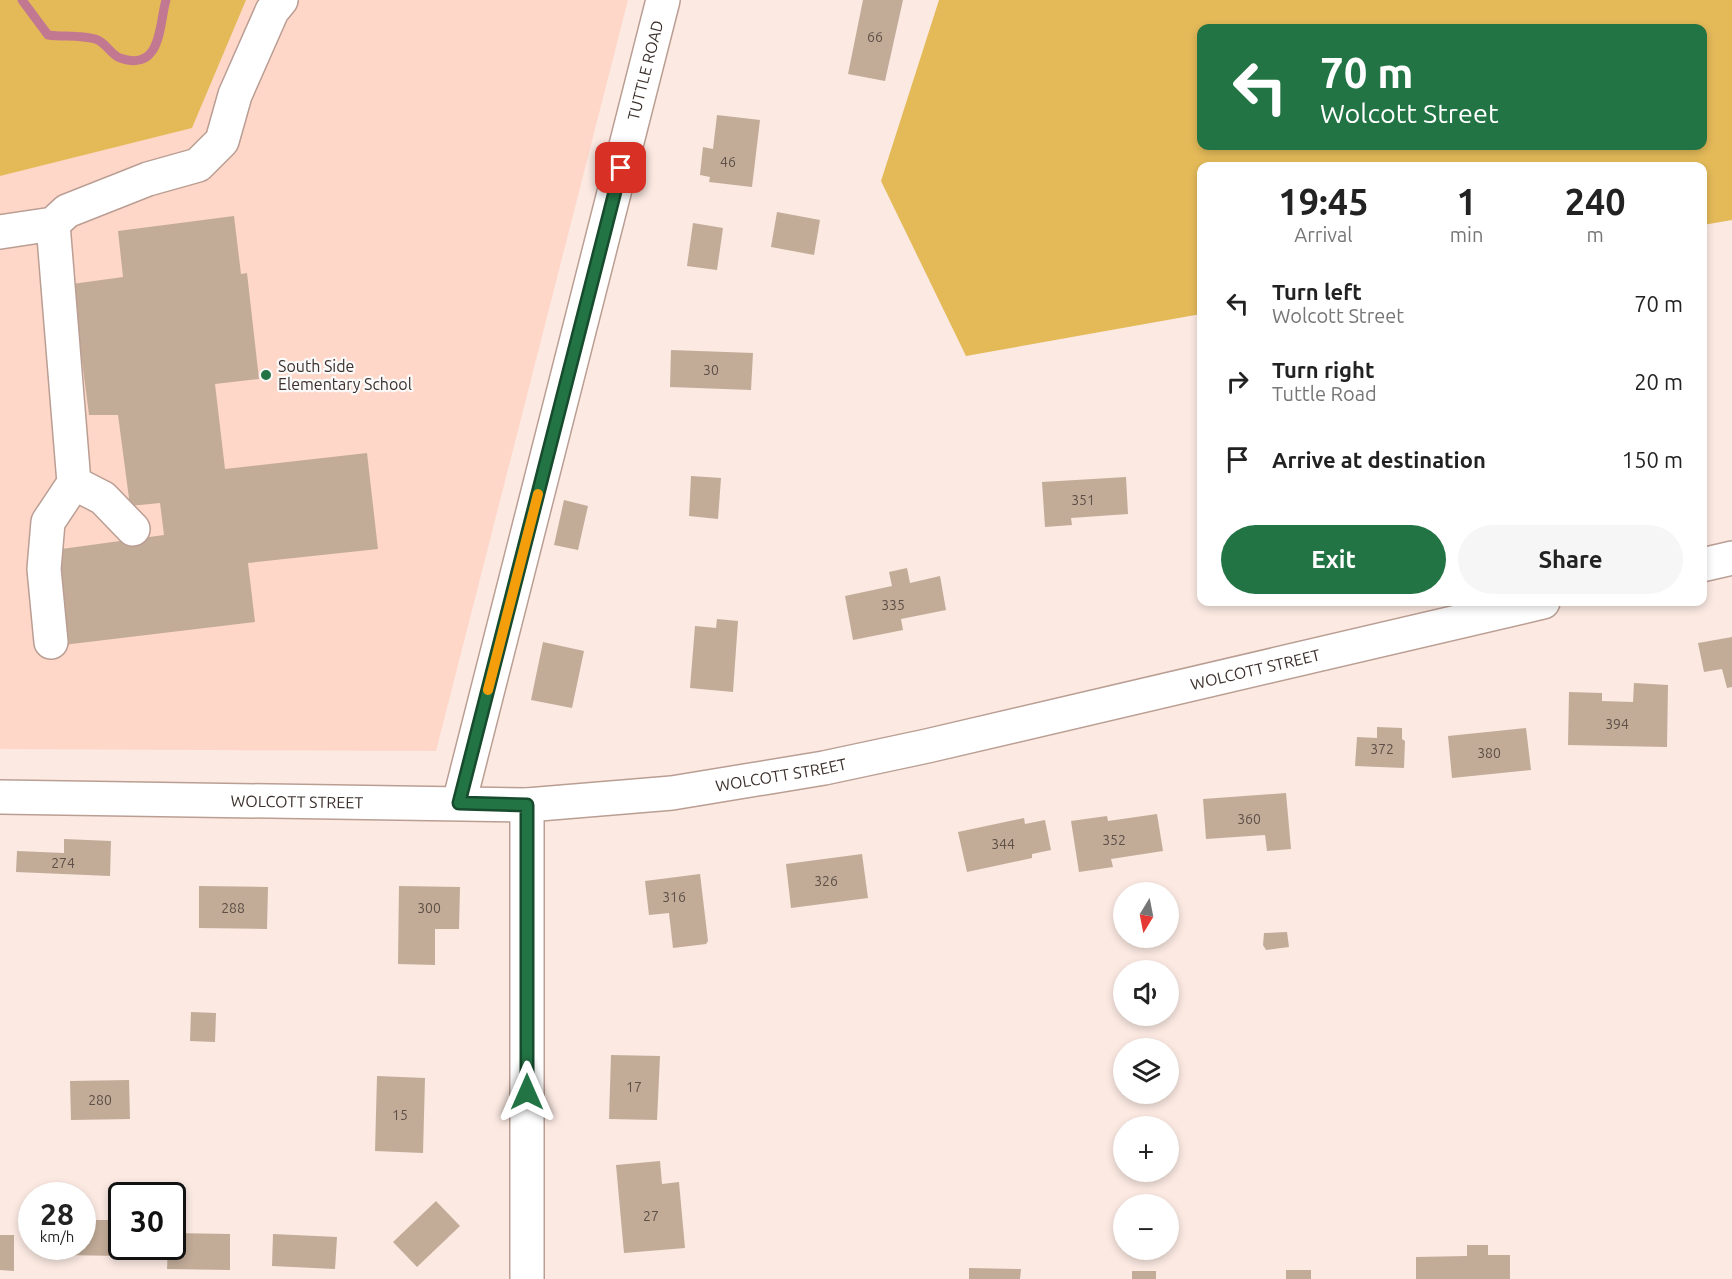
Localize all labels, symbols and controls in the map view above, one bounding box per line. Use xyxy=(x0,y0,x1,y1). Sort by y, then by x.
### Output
street label: TUTTLE ROAD xyxy=(624,18,667,122)
house number: 66 xyxy=(867,29,883,45)
icon: left xyxy=(1221,48,1299,126)
text: 70 m xyxy=(1320,49,1414,96)
text: Wolcott Street xyxy=(1320,98,1499,128)
pin xyxy=(595,142,646,193)
icon: arrive xyxy=(604,151,637,184)
house number: 46 xyxy=(720,154,736,170)
text: 19:45 xyxy=(1278,181,1368,222)
text: 1 xyxy=(1456,181,1477,222)
text: 240 xyxy=(1565,181,1626,222)
text: Arrival xyxy=(1294,223,1353,246)
text: min xyxy=(1450,223,1483,246)
text: m xyxy=(1587,223,1604,246)
text: Turn left xyxy=(1272,279,1362,304)
icon: left xyxy=(1221,287,1254,320)
text: 70 m xyxy=(1634,291,1683,316)
text: Wolcott Street xyxy=(1272,304,1404,327)
place label: South Side Elementary School xyxy=(278,357,412,393)
text: Turn right xyxy=(1272,357,1374,382)
house number: 30 xyxy=(703,362,719,378)
icon: right xyxy=(1221,365,1254,398)
marker: South Side Elementary School xyxy=(259,368,273,382)
text: 20 m xyxy=(1634,369,1683,394)
text: Tuttle Road xyxy=(1272,382,1377,405)
icon: arrive xyxy=(1221,443,1254,476)
text: Arrive at destination xyxy=(1272,447,1486,472)
text: 150 m xyxy=(1622,447,1683,472)
house number: 351 xyxy=(1071,492,1095,508)
button: Exit xyxy=(1221,525,1446,594)
button: Share xyxy=(1458,525,1683,594)
house number: 335 xyxy=(881,597,905,613)
street label: WOLCOTT STREET xyxy=(1189,645,1322,693)
house number: 394 xyxy=(1605,716,1629,732)
house number: 372 xyxy=(1370,741,1394,757)
house number: 380 xyxy=(1477,745,1501,761)
street label: WOLCOTT STREET xyxy=(714,754,848,795)
street label: WOLCOTT STREET xyxy=(231,792,364,812)
house number: 360 xyxy=(1237,811,1261,827)
house number: 352 xyxy=(1102,832,1126,848)
house number: 344 xyxy=(991,836,1015,852)
house number: 274 xyxy=(51,855,75,871)
house number: 326 xyxy=(814,873,838,889)
north arrow xyxy=(1113,882,1179,948)
map controls xyxy=(1113,882,1179,1260)
house number: 316 xyxy=(662,889,686,905)
house number: 288 xyxy=(221,900,245,916)
house number: 300 xyxy=(417,900,441,916)
button: sound xyxy=(1113,960,1179,1026)
button: layers xyxy=(1113,1038,1179,1104)
position arrow xyxy=(495,1060,559,1124)
house number: 17 xyxy=(626,1079,642,1095)
house number: 280 xyxy=(88,1092,112,1108)
house number: 15 xyxy=(392,1107,408,1123)
button: + xyxy=(1113,1116,1179,1182)
speed limit sign: 30 xyxy=(108,1182,186,1260)
button: − xyxy=(1113,1194,1179,1260)
text: 28 xyxy=(40,1197,74,1231)
house number: 27 xyxy=(643,1208,659,1224)
text: km/h xyxy=(40,1228,74,1245)

